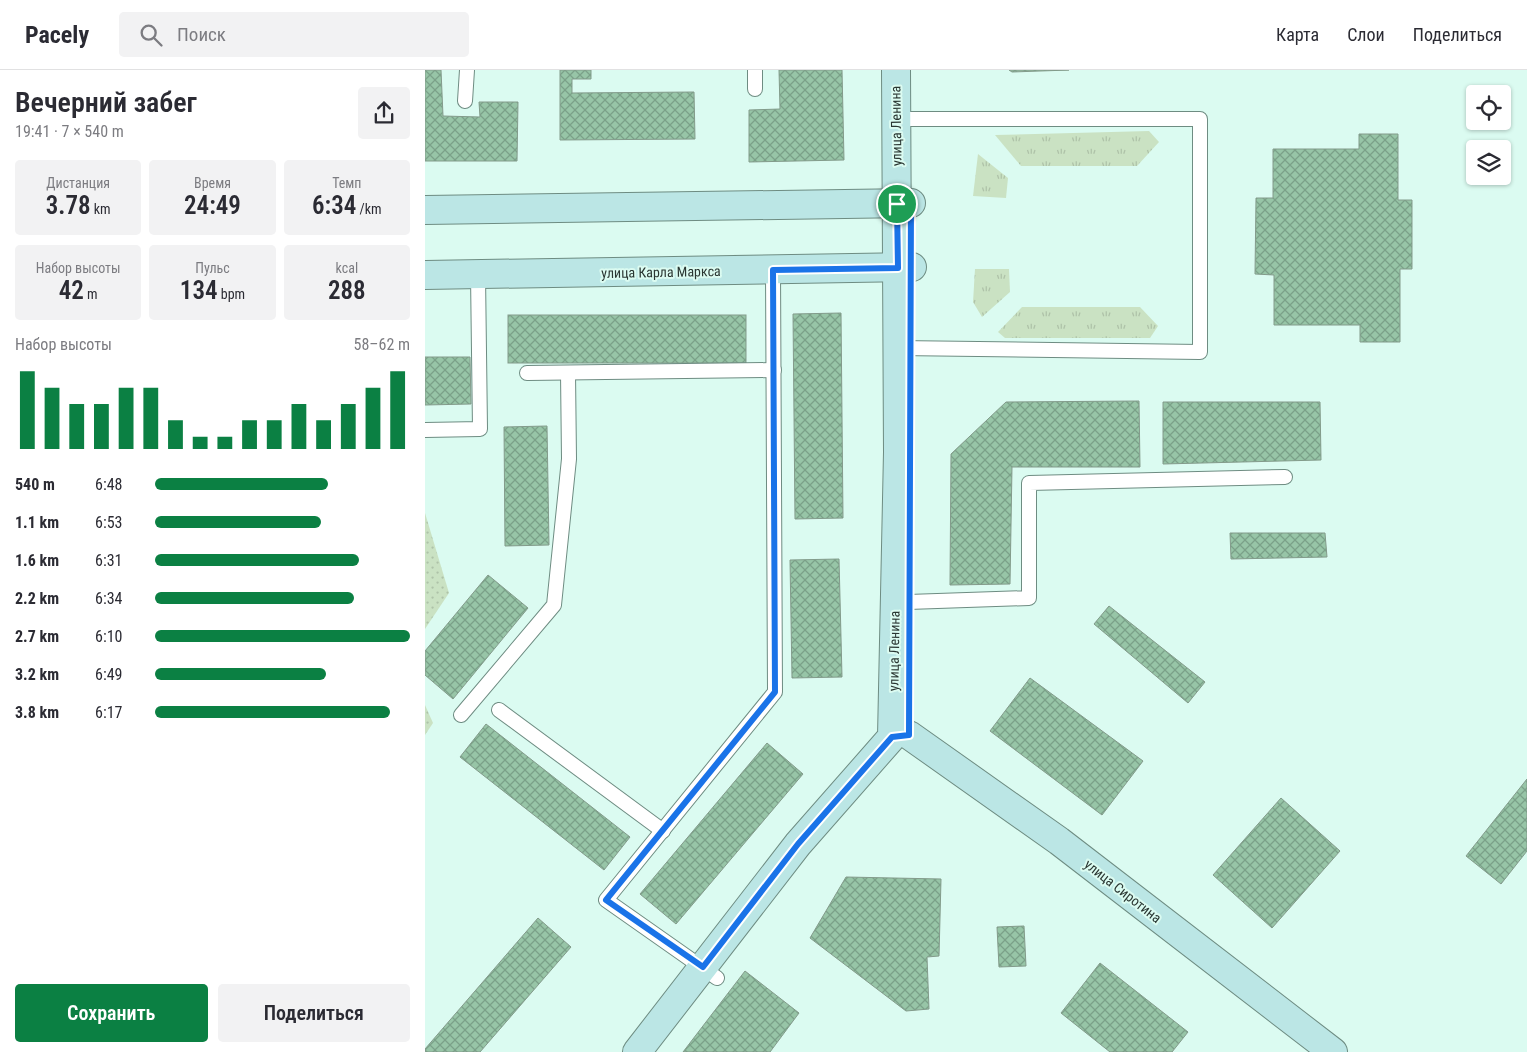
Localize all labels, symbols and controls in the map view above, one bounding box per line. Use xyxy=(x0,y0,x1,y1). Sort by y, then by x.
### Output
search box xyxy=(119,12,469,57)
text: Pacely xyxy=(25,21,89,49)
icon: search xyxy=(137,21,165,49)
text: Поиск xyxy=(177,23,226,46)
text: Карта xyxy=(1276,24,1319,45)
text: Слои xyxy=(1347,24,1385,45)
text: Поделиться xyxy=(1413,24,1502,45)
map controls xyxy=(1466,85,1511,185)
button: locate xyxy=(1466,85,1511,130)
text: Вечерний забег xyxy=(15,86,197,119)
street label: улица Ленина xyxy=(887,86,905,166)
button: share xyxy=(358,87,410,139)
text: 19:41 · 7 × 540 m xyxy=(15,122,124,141)
button: layers xyxy=(1466,140,1511,185)
text: Дистанция xyxy=(46,175,110,191)
text: Время xyxy=(194,175,231,191)
text: Темп xyxy=(332,175,362,191)
pin xyxy=(876,183,918,225)
icon: arrive xyxy=(883,190,911,218)
text: 3.78 xyxy=(46,191,91,220)
text: 24:49 xyxy=(184,191,241,220)
text: 6:34 xyxy=(312,191,356,220)
text: km xyxy=(91,201,111,217)
text: /km xyxy=(356,201,382,217)
text: Набор высоты xyxy=(36,260,121,276)
text: Пульс xyxy=(195,260,230,276)
text: kcal xyxy=(336,260,358,276)
street label: улица Карла Маркса xyxy=(601,263,721,281)
text: 42 xyxy=(59,276,84,305)
text: 134 xyxy=(180,276,218,305)
text: 288 xyxy=(328,276,366,305)
text: m xyxy=(84,286,98,302)
text: bpm xyxy=(218,286,245,302)
text: Набор высоты xyxy=(15,335,112,354)
text: 58–62 m xyxy=(354,335,410,354)
text: 540 m xyxy=(15,475,55,494)
text: 6:48 xyxy=(95,475,122,494)
text: 1.1 km xyxy=(15,513,59,532)
text: 6:53 xyxy=(95,513,122,532)
text: 1.6 km xyxy=(15,551,59,570)
text: 6:31 xyxy=(95,551,122,570)
text: 2.2 km xyxy=(15,589,59,608)
text: 6:34 xyxy=(95,589,122,608)
street label: улица Ленина xyxy=(885,611,903,691)
text: 2.7 km xyxy=(15,627,59,646)
text: 6:10 xyxy=(95,627,122,646)
text: 3.2 km xyxy=(15,665,59,684)
text: 6:49 xyxy=(95,665,122,684)
text: 3.8 km xyxy=(15,703,59,722)
text: 6:17 xyxy=(95,703,122,722)
street label: улица Сиротина xyxy=(1081,856,1165,926)
button: Сохранить xyxy=(15,984,208,1042)
button: Поделиться xyxy=(218,984,410,1042)

